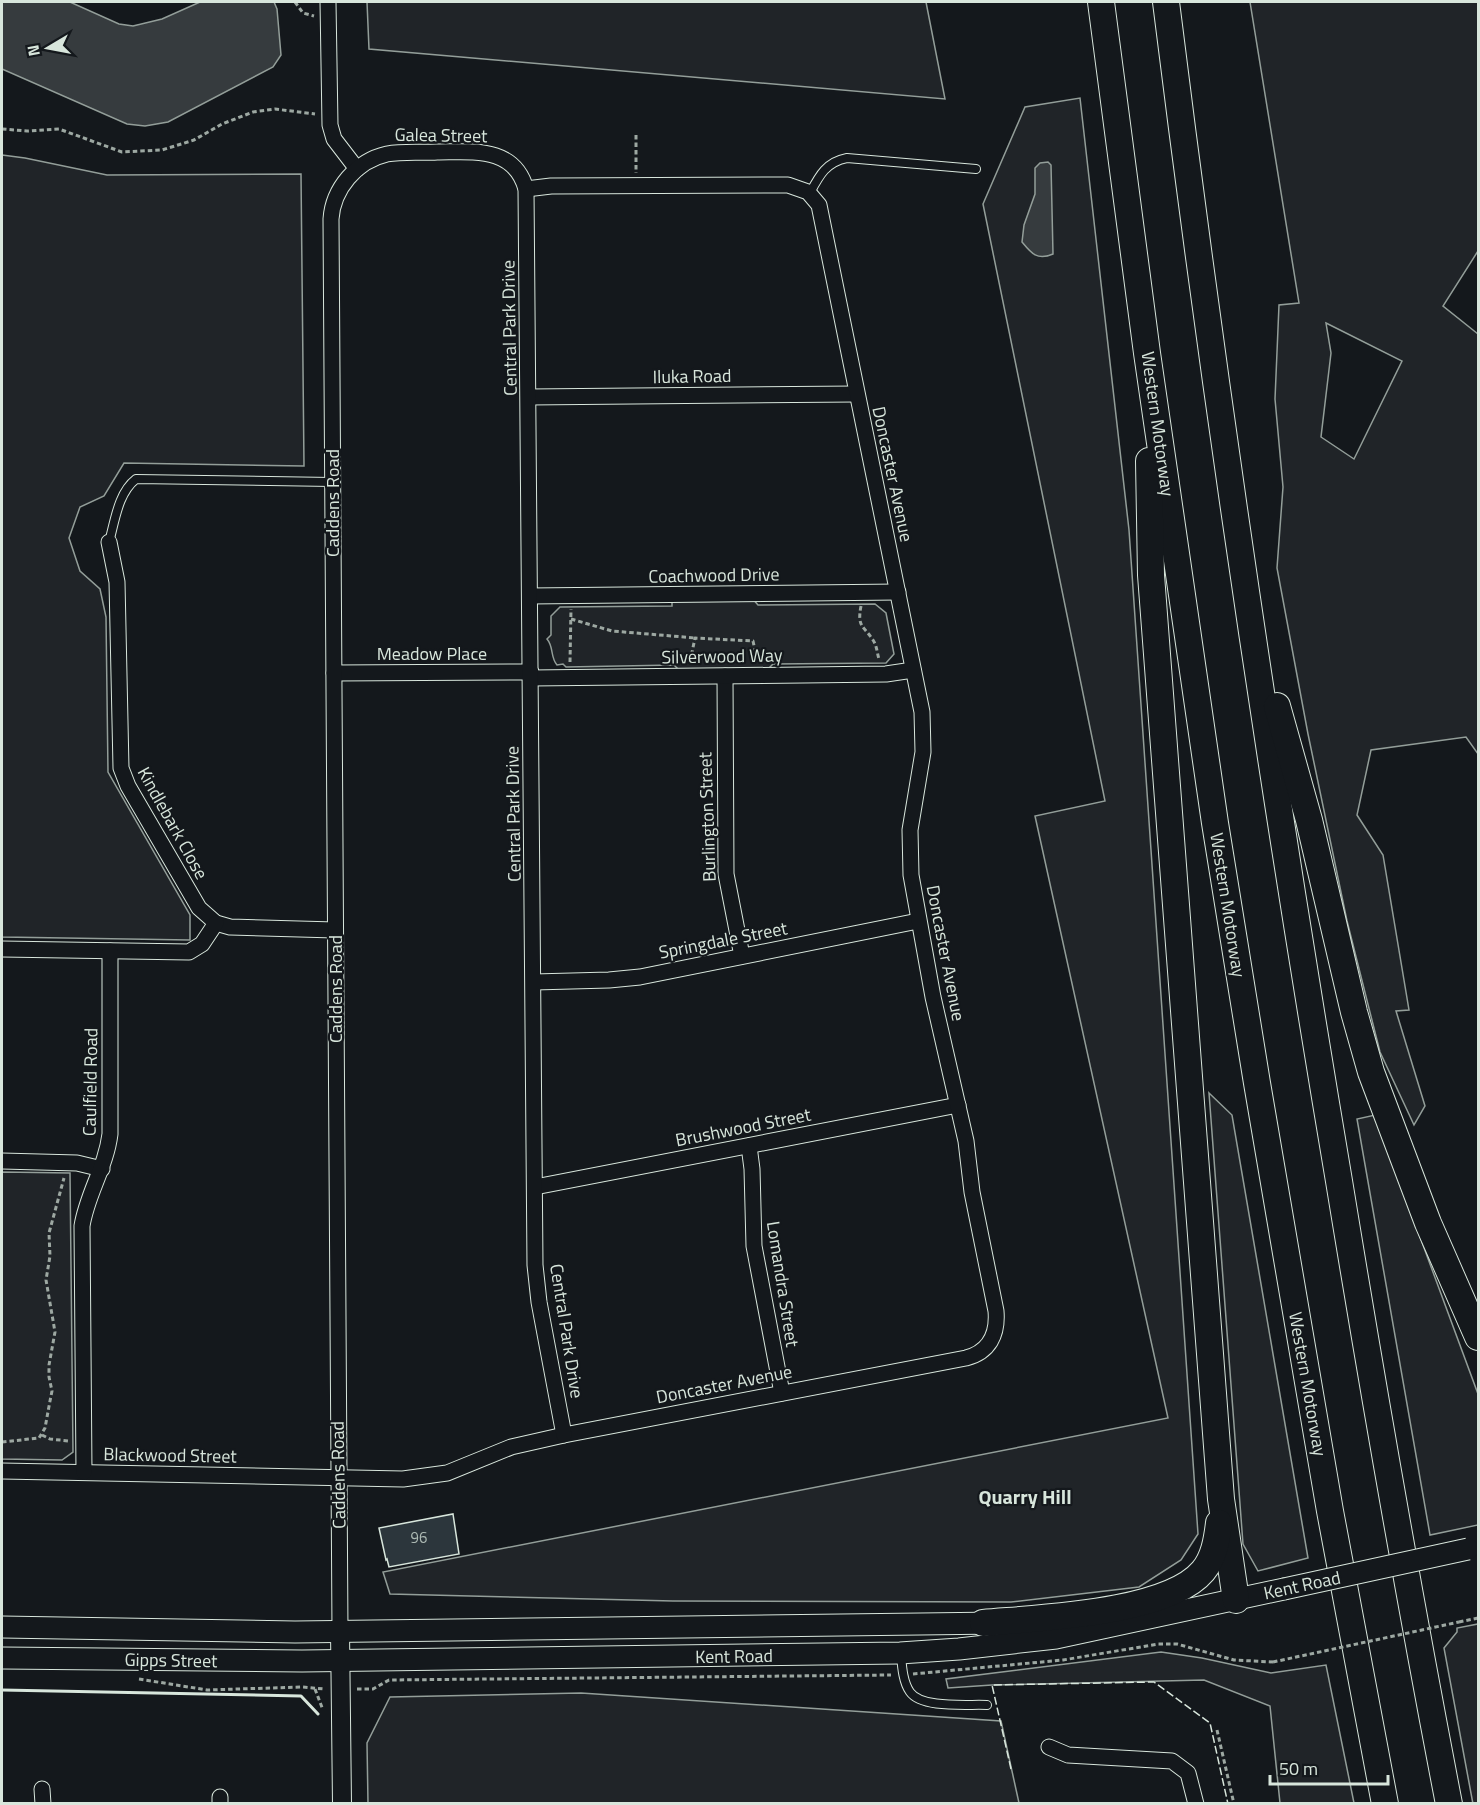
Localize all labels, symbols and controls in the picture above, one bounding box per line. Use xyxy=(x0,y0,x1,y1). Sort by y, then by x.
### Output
north arrow xyxy=(18,18,78,78)
text: N xyxy=(20,43,46,58)
street label: Galea Street xyxy=(394,121,488,149)
street label: Central Park Drive xyxy=(494,260,524,396)
street label: Western Motorway xyxy=(1134,350,1182,499)
street label: Iluka Road xyxy=(652,362,732,390)
street label: Doncaster Avenue xyxy=(865,404,921,544)
street label: Caddens Road xyxy=(319,449,346,557)
street label: Coachwood Drive xyxy=(648,560,780,590)
street label: Meadow Place xyxy=(377,640,487,667)
street label: Silverwood Way xyxy=(661,641,783,671)
street label: Central Park Drive xyxy=(498,746,528,882)
street label: Burlington Street xyxy=(691,751,723,882)
street label: Kindlebark Close xyxy=(131,762,215,884)
street label: Western Motorway xyxy=(1203,831,1253,980)
street label: Doncaster Avenue xyxy=(920,883,972,1023)
street label: Springdale Street xyxy=(656,914,790,966)
street label: Caddens Road xyxy=(322,935,349,1043)
street label: Caulfield Road xyxy=(76,1028,104,1136)
street label: Brushwood Street xyxy=(673,1101,814,1153)
street label: Lomandra Street xyxy=(760,1219,806,1349)
street label: Central Park Drive xyxy=(543,1262,591,1400)
street label: Western Motorway xyxy=(1282,1310,1334,1459)
street label: Doncaster Avenue xyxy=(654,1358,794,1410)
street label: Caddens Road xyxy=(324,1421,352,1529)
street label: Blackwood Street xyxy=(103,1440,238,1470)
district label: Quarry Hill xyxy=(978,1481,1072,1512)
house number: 96 xyxy=(411,1526,427,1549)
street label: Kent Road xyxy=(1261,1564,1343,1606)
street label: Kent Road xyxy=(695,1642,773,1670)
street label: Gipps Street xyxy=(124,1646,218,1674)
scale bar xyxy=(1270,1748,1388,1786)
text: 50 m xyxy=(1279,1755,1318,1782)

